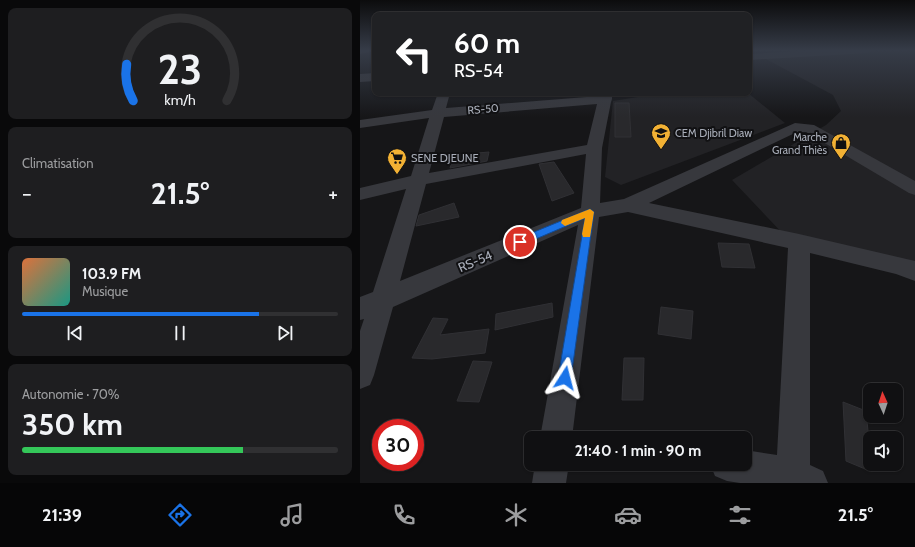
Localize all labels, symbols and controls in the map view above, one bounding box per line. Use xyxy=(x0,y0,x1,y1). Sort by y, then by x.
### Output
text: 60 m xyxy=(454,26,520,60)
icon: left xyxy=(388,28,440,80)
text: 23 xyxy=(158,44,202,94)
text: RS-54 xyxy=(454,60,503,82)
text: km/h xyxy=(164,91,196,109)
street label: RS-50 xyxy=(467,101,500,117)
school or university icon: CEM Djibril Diaw xyxy=(650,122,672,150)
place label: CEM Djibril Diaw xyxy=(675,126,752,140)
place label: Marche Grand Thiès xyxy=(772,130,827,157)
shop icon: Marche Grand Thiès xyxy=(830,132,852,160)
supermarket icon: SENE DJEUNE xyxy=(386,147,408,175)
place label: SENE DJEUNE xyxy=(411,151,479,165)
text: Climatisation xyxy=(22,155,94,171)
text: 21.5° xyxy=(151,175,209,212)
text: − xyxy=(22,180,32,207)
text: + xyxy=(328,180,338,207)
pin xyxy=(503,225,537,259)
icon: arrive xyxy=(509,231,531,253)
street label: RS-54 xyxy=(456,247,495,275)
text: 103.9 FM xyxy=(82,265,141,283)
text: Musique xyxy=(82,283,128,299)
icon: previous xyxy=(64,322,86,344)
icon: pause xyxy=(169,322,191,344)
icon: next xyxy=(274,322,296,344)
position arrow xyxy=(544,357,586,399)
north arrow xyxy=(863,383,903,423)
map controls xyxy=(863,383,903,471)
text: Autonomie · 70% xyxy=(22,386,120,402)
text: 350 km xyxy=(22,406,123,443)
speed limit sign: 30 xyxy=(372,419,424,471)
button: sound xyxy=(863,431,903,471)
text: 21:40 · 1 min · 90 m xyxy=(575,442,701,460)
icon: directions xyxy=(166,501,194,529)
icon: music xyxy=(278,501,306,529)
icon: phone xyxy=(390,501,418,529)
icon: climate xyxy=(502,501,530,529)
icon: car xyxy=(614,501,642,529)
icon: filters xyxy=(726,501,754,529)
text: 21:39 xyxy=(42,504,82,526)
text: 21.5° xyxy=(838,504,873,526)

